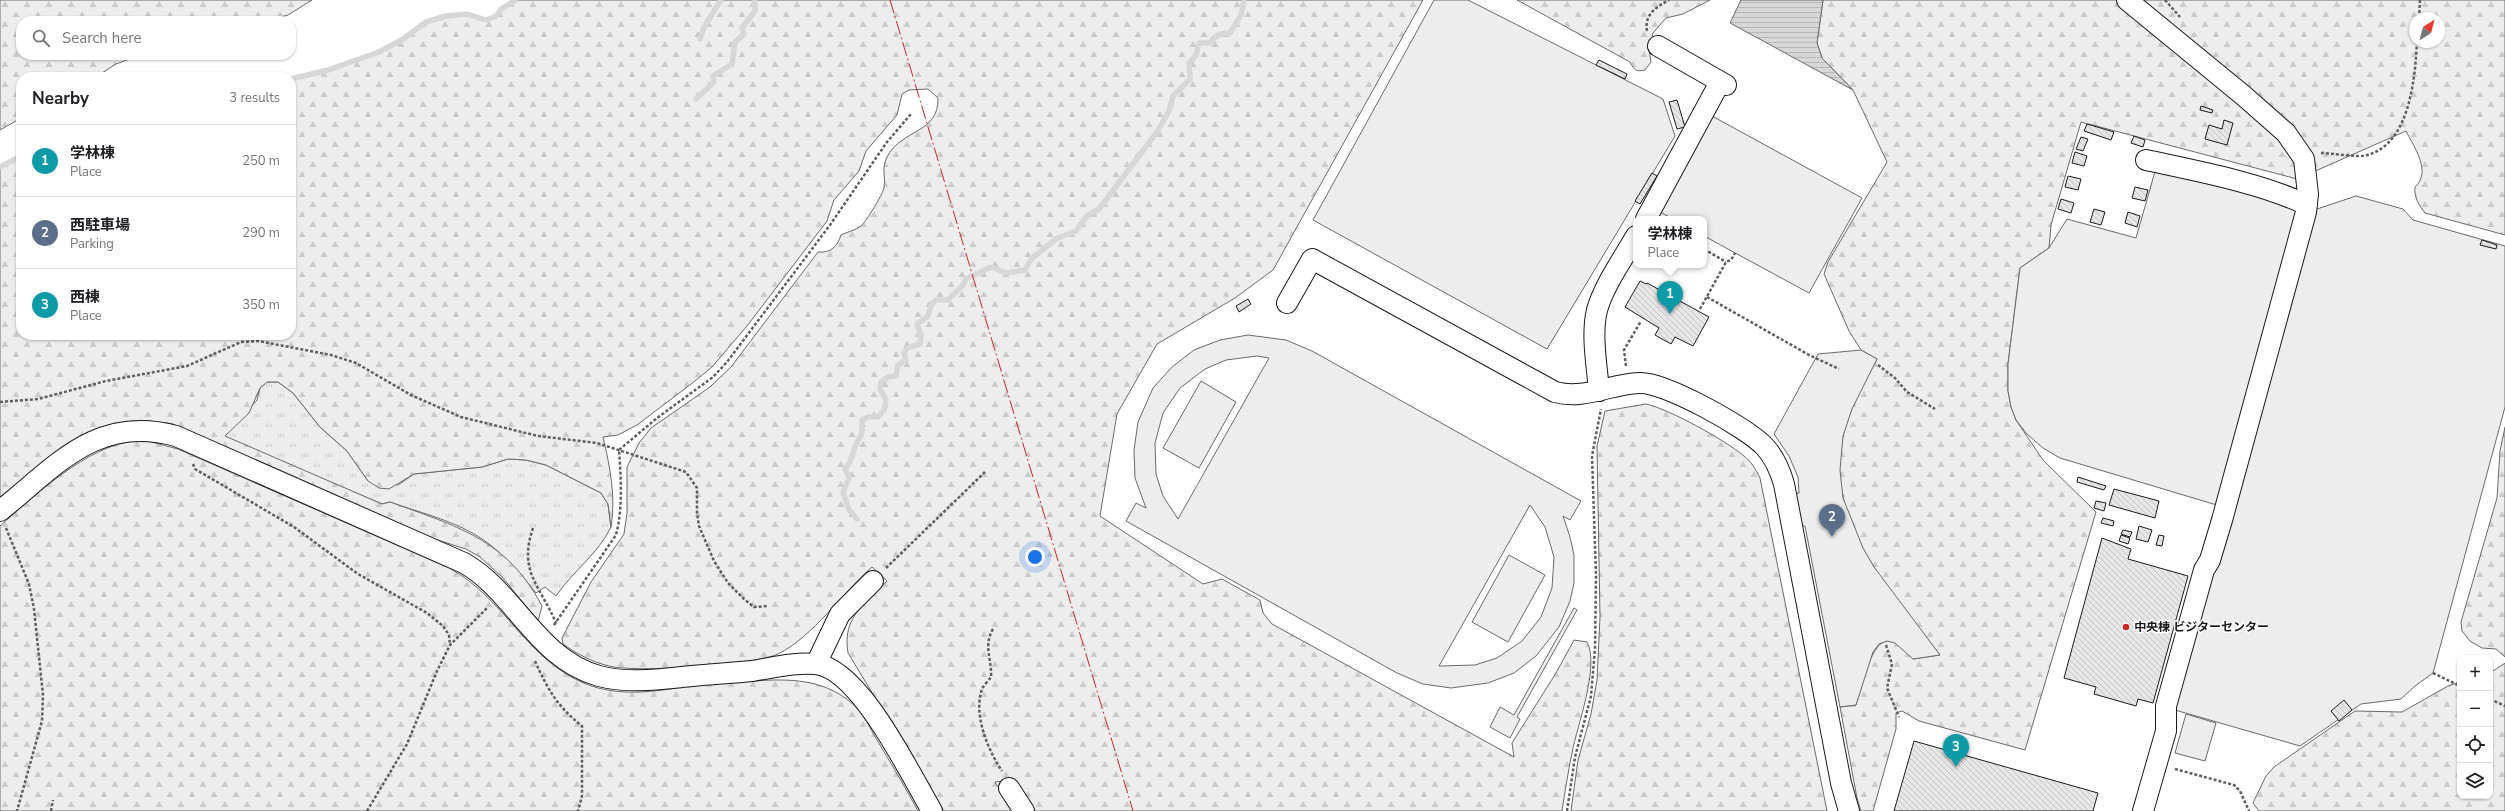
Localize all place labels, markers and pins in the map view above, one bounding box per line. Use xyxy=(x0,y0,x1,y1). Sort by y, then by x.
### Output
pin: 1 xyxy=(1657,281,1683,314)
pin: 2 xyxy=(1819,504,1845,537)
place label: 中央棟 ビジターセンター xyxy=(2134,619,2269,635)
marker: 中央棟 ビジターセンター xyxy=(2121,622,2131,632)
pin: 3 xyxy=(1943,734,1969,767)

